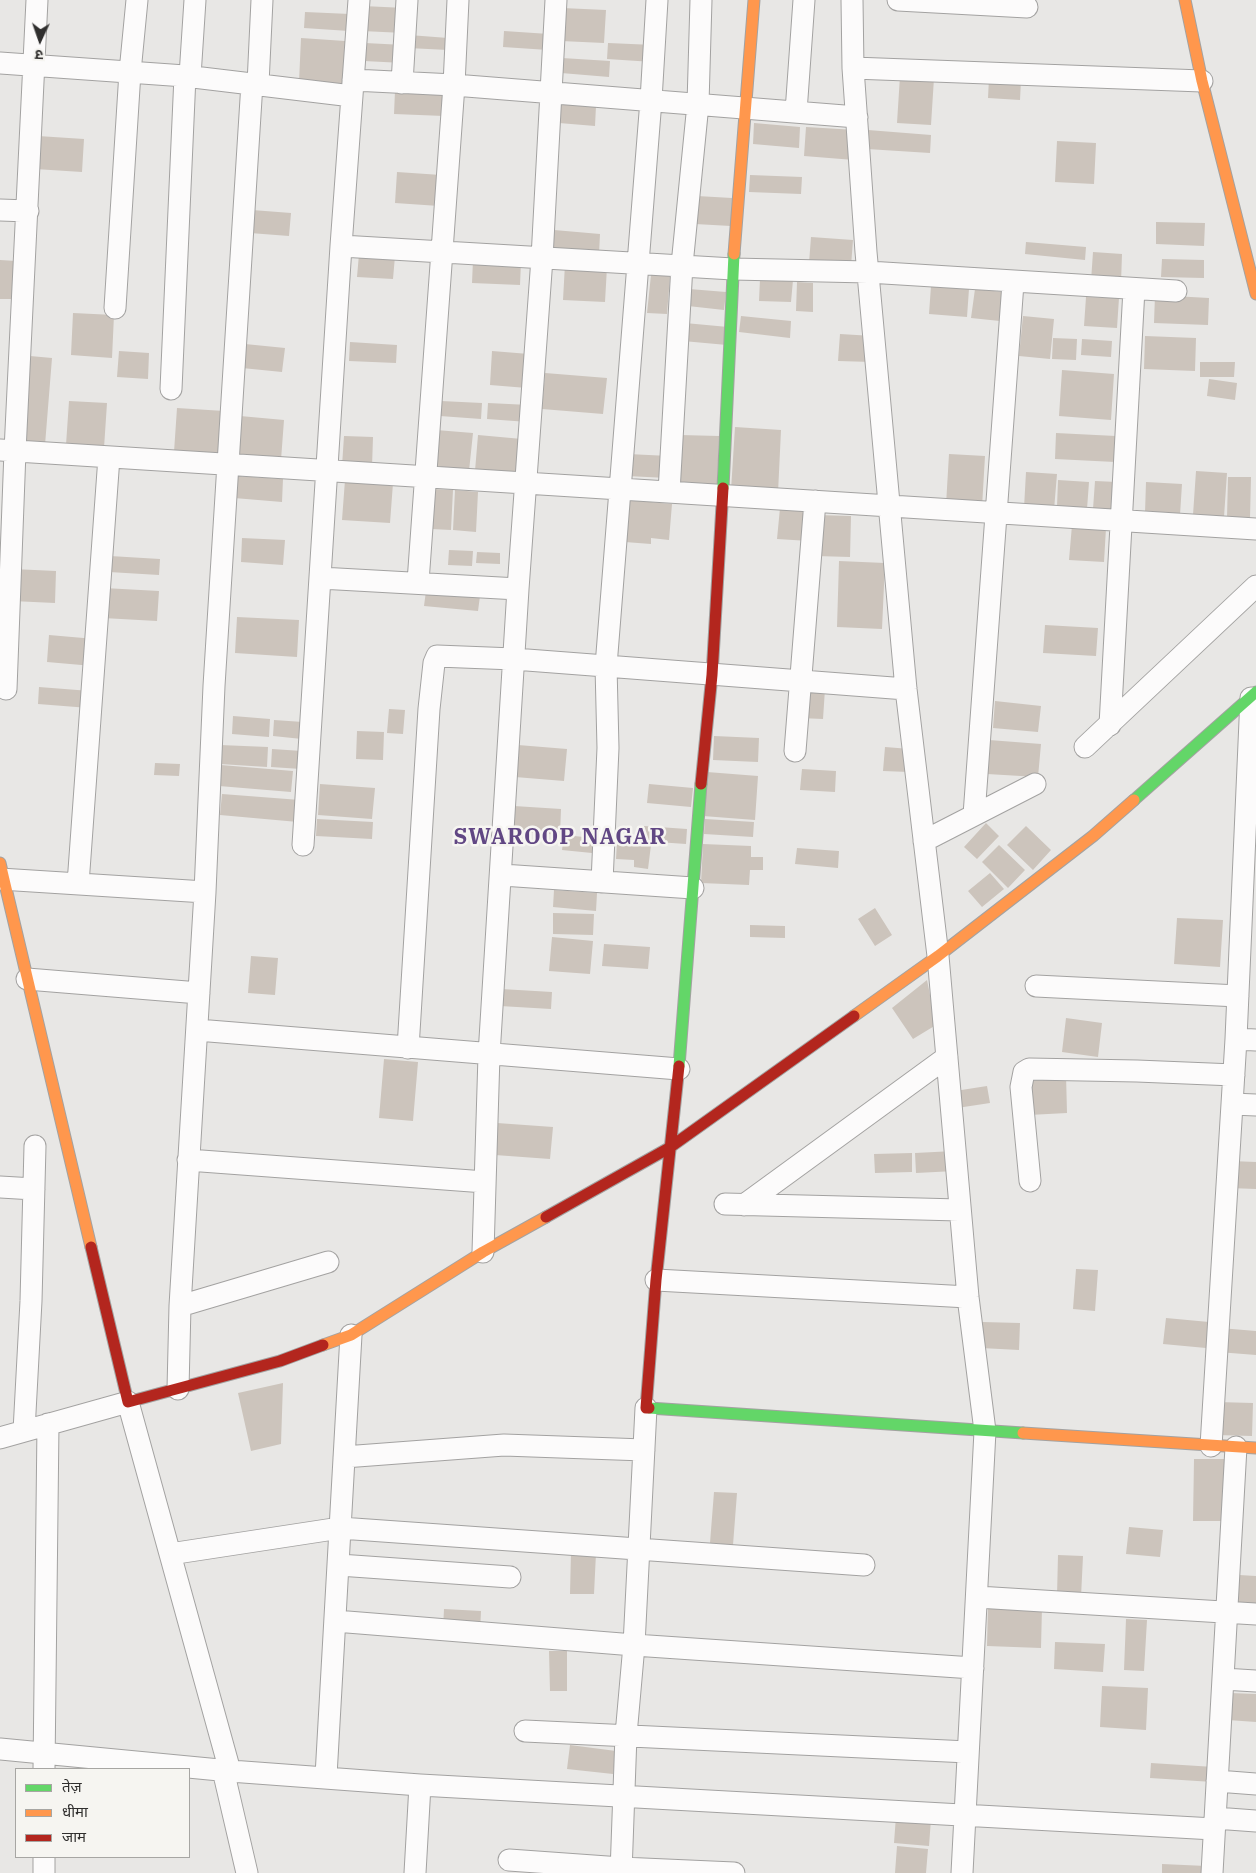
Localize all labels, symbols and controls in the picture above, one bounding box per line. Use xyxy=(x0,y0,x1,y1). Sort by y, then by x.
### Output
north arrow xyxy=(15,15,65,65)
text: उ xyxy=(35,46,44,64)
district label: SWAROOP NAGAR xyxy=(452,825,668,851)
legend xyxy=(15,1768,190,1858)
text: तेज़ xyxy=(62,1777,82,1796)
text: धीमा xyxy=(62,1802,88,1821)
text: जाम xyxy=(62,1827,86,1846)

